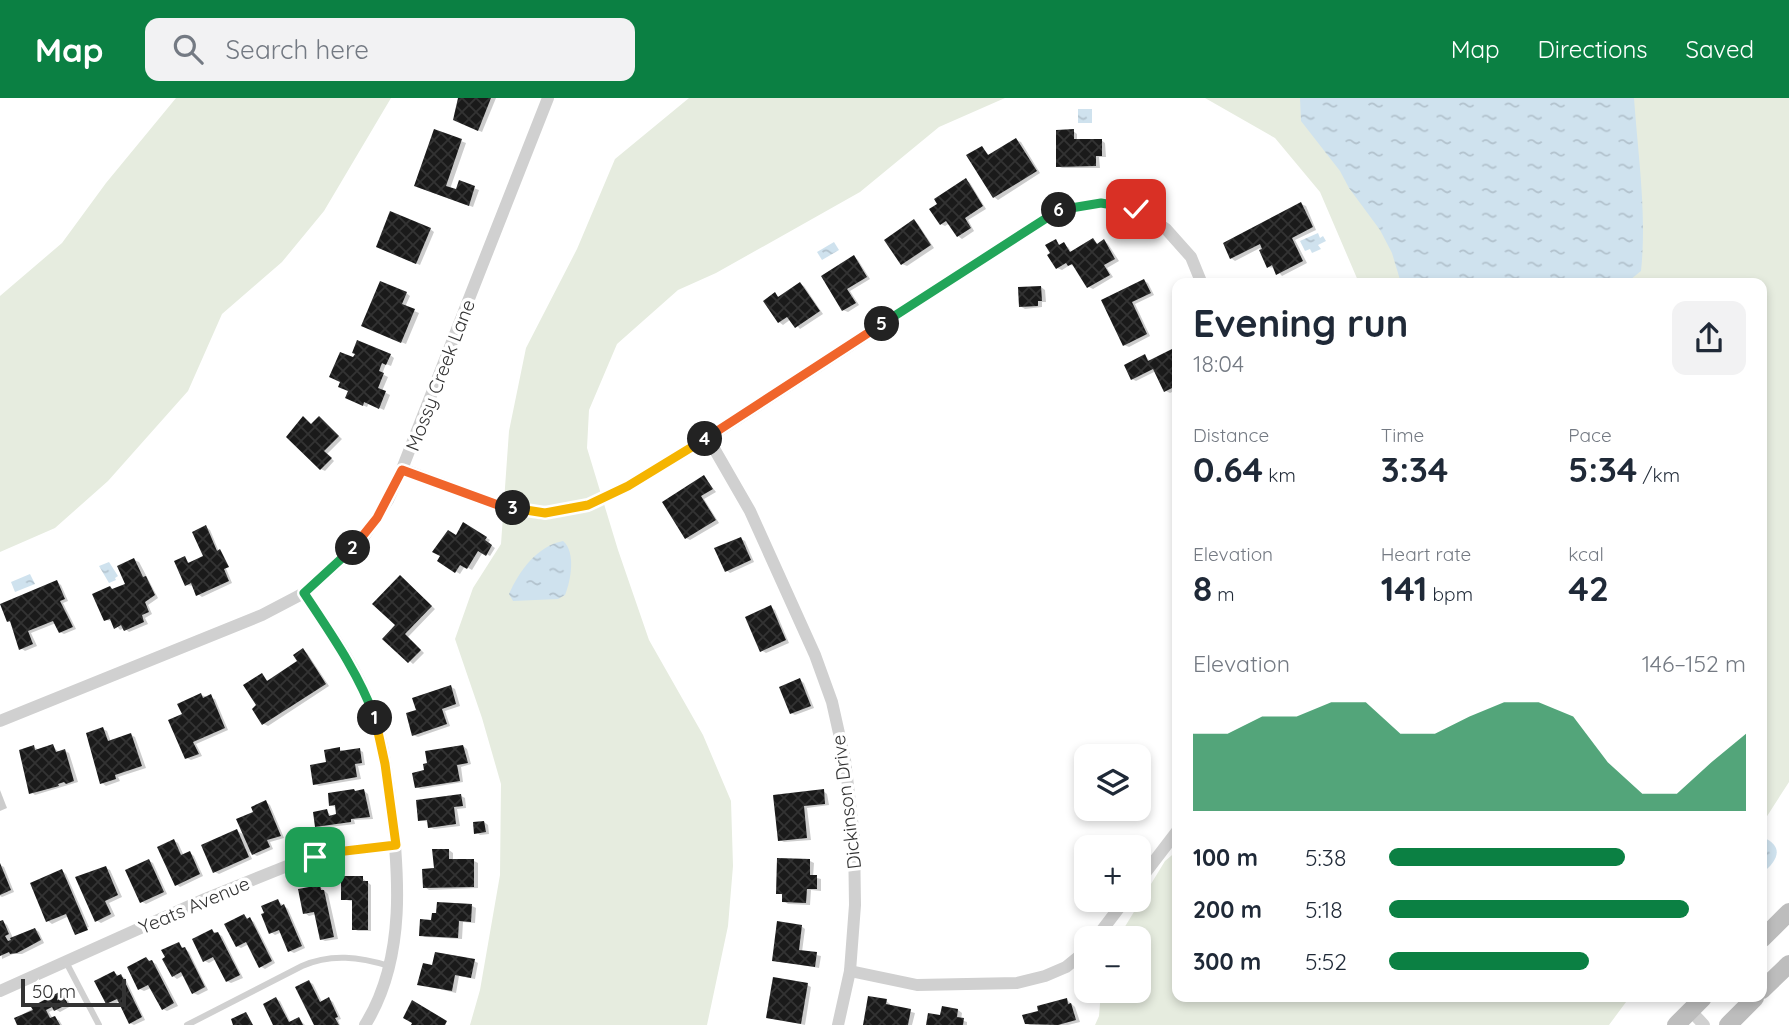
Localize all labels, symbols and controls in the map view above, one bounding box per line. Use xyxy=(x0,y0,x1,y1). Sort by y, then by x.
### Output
search box xyxy=(145,18,635,81)
text: Map xyxy=(35,29,103,70)
icon: search xyxy=(169,30,207,68)
text: Search here xyxy=(225,33,369,66)
text: Map xyxy=(1451,34,1500,64)
text: Directions xyxy=(1538,34,1648,64)
text: Saved xyxy=(1686,34,1754,64)
pin xyxy=(1106,179,1166,239)
icon: check xyxy=(1117,190,1155,228)
pin: 6 xyxy=(1042,192,1076,228)
text: 6 xyxy=(1053,197,1064,221)
street label: Mossy Creek Lane xyxy=(400,296,480,454)
text: Evening run xyxy=(1193,299,1408,347)
button: share xyxy=(1672,301,1746,375)
pin: 5 xyxy=(864,306,900,342)
text: 5 xyxy=(876,311,887,335)
text: 18:04 xyxy=(1193,349,1244,378)
pin: 4 xyxy=(688,422,722,456)
text: Distance xyxy=(1193,423,1269,447)
text: Time xyxy=(1381,423,1424,447)
text: Pace xyxy=(1568,423,1612,447)
text: 4 xyxy=(699,426,710,450)
text: 0.64 xyxy=(1193,447,1263,491)
text: 3:34 xyxy=(1381,447,1448,491)
text: 5:34 xyxy=(1568,447,1637,491)
text: km xyxy=(1263,463,1296,487)
text: /km xyxy=(1637,463,1680,487)
pin: 3 xyxy=(496,490,530,526)
text: 3 xyxy=(507,495,518,519)
pin: 2 xyxy=(336,531,370,566)
text: 2 xyxy=(347,535,358,559)
text: Elevation xyxy=(1193,542,1273,566)
text: Heart rate xyxy=(1381,542,1471,566)
text: kcal xyxy=(1568,542,1604,566)
text: 8 xyxy=(1193,566,1212,610)
text: 141 xyxy=(1381,566,1427,610)
text: 42 xyxy=(1568,566,1609,610)
text: m xyxy=(1212,582,1235,606)
text: bpm xyxy=(1427,582,1473,606)
text: Elevation xyxy=(1193,649,1290,678)
text: 146–152 m xyxy=(1642,649,1746,678)
pin: 1 xyxy=(358,700,392,736)
text: 1 xyxy=(371,705,378,729)
street label: Dickinson Drive xyxy=(826,734,866,870)
map controls xyxy=(1074,744,1151,1003)
button: layers xyxy=(1074,744,1151,821)
pin xyxy=(285,827,345,887)
button: + xyxy=(1074,835,1151,912)
icon: arrive xyxy=(296,838,334,876)
text: 100 m xyxy=(1193,843,1258,872)
text: 5:38 xyxy=(1305,843,1346,872)
street label: Yeats Avenue xyxy=(135,871,253,939)
text: 200 m xyxy=(1193,895,1262,924)
text: 5:18 xyxy=(1305,895,1343,924)
button: − xyxy=(1074,926,1151,1003)
text: 300 m xyxy=(1193,947,1261,976)
text: 5:52 xyxy=(1305,947,1347,976)
scale bar xyxy=(21,976,126,1008)
text: 50 m xyxy=(32,979,76,1003)

